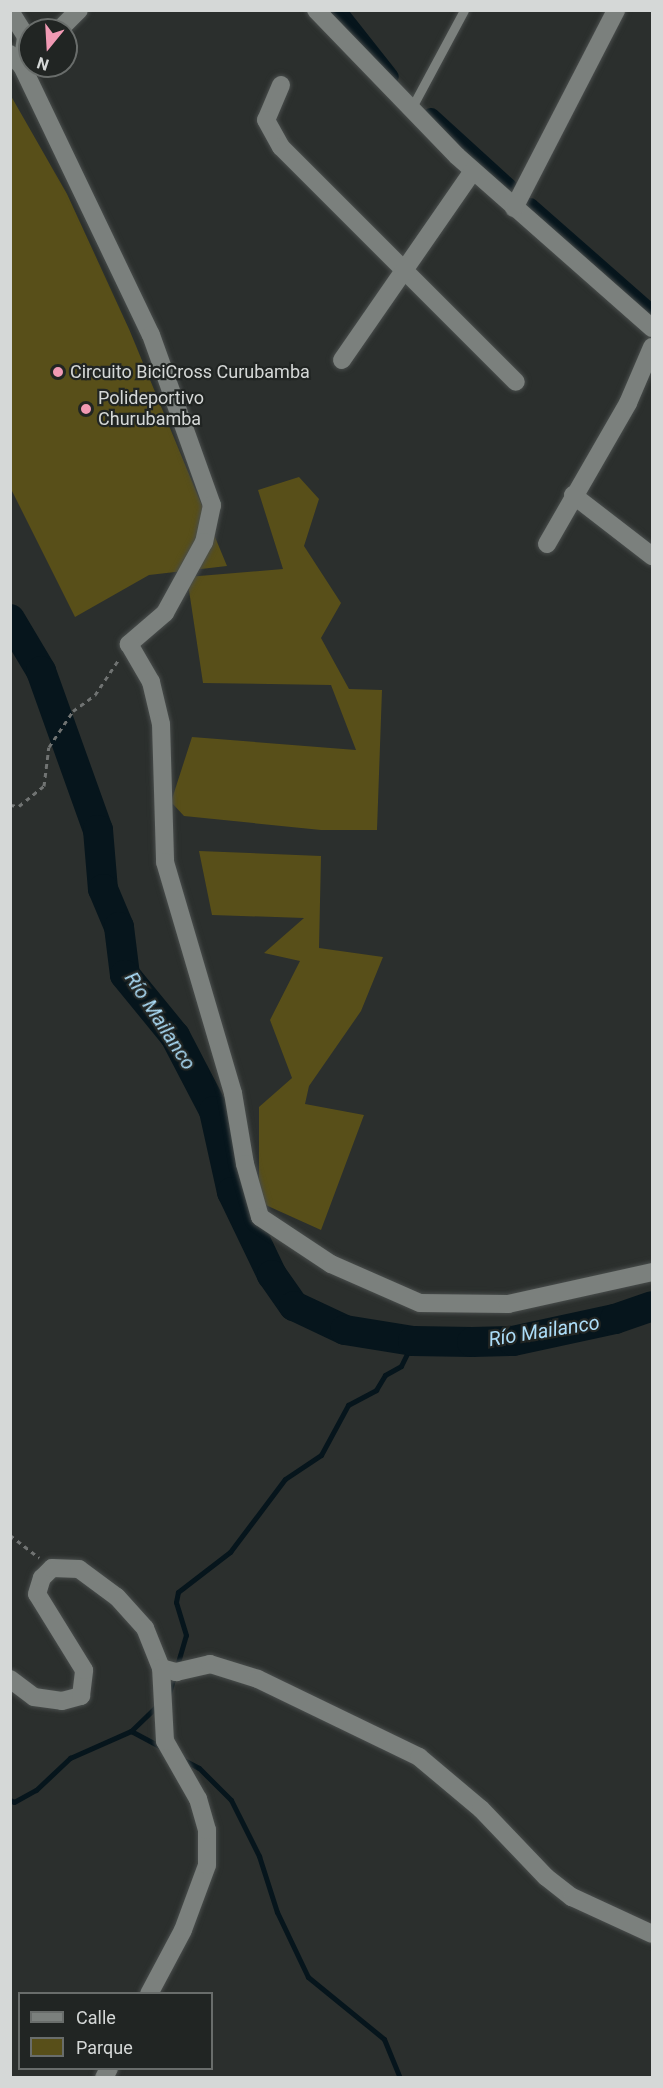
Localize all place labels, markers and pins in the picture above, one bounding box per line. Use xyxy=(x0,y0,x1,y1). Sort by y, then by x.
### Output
place label: Circuito BiciCross Curubamba xyxy=(70,361,310,383)
marker: Circuito BiciCross Curubamba xyxy=(51,365,65,379)
place label: Polideportivo Churubamba xyxy=(98,388,204,430)
marker: Polideportivo Churubamba xyxy=(79,402,93,416)

